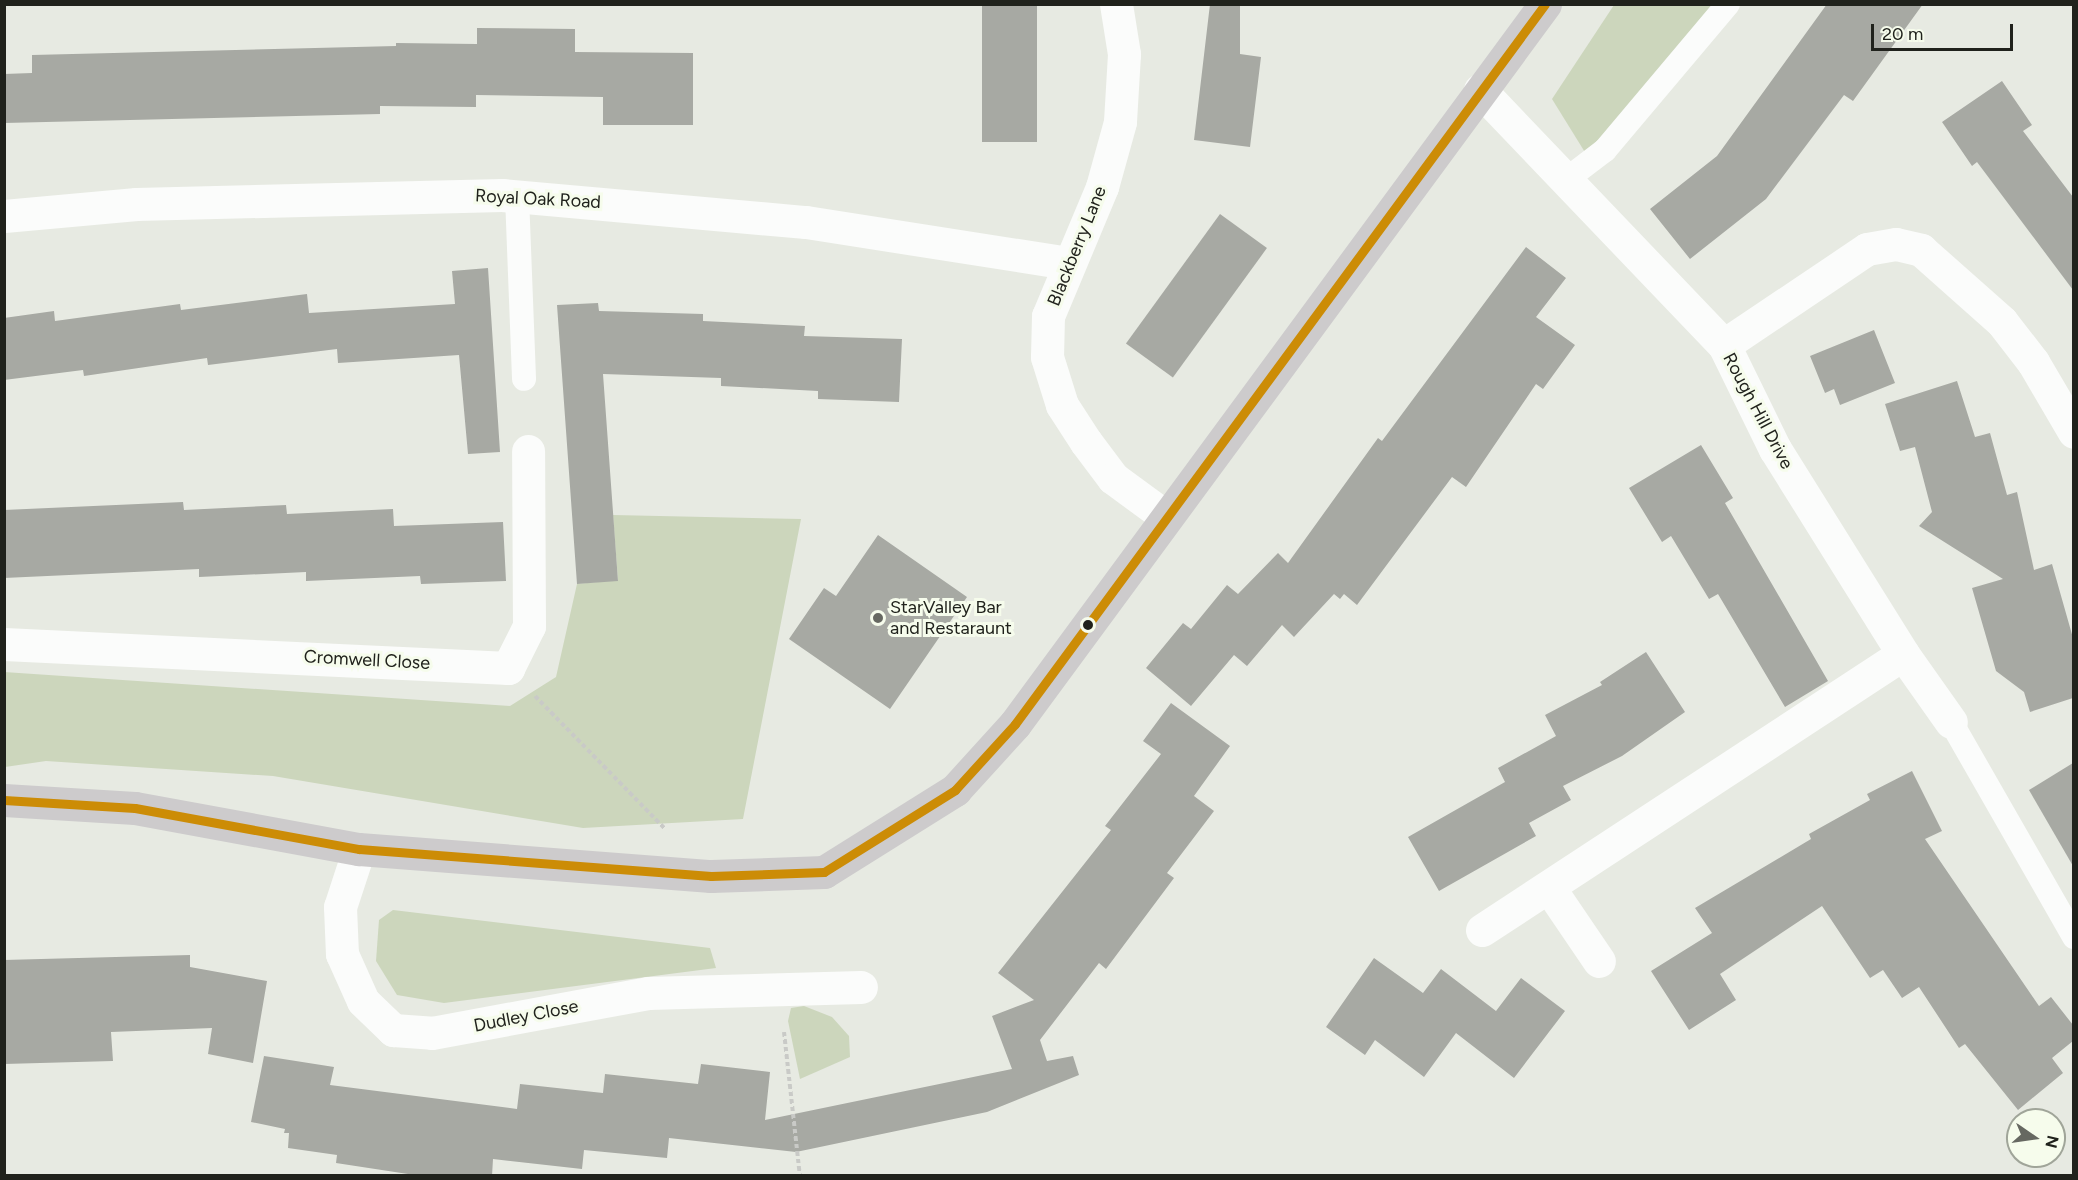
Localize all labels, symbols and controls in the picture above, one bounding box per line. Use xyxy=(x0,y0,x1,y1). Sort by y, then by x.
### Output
scale bar xyxy=(1874,12,2016,50)
text: 20 m xyxy=(1882,23,1923,45)
street label: Blackberry Lane xyxy=(1043,183,1111,309)
street label: Royal Oak Road xyxy=(474,185,602,213)
street label: Rough Hill Drive xyxy=(1718,349,1798,473)
place label: StarValley Bar and Restaraunt xyxy=(890,597,1012,640)
marker: StarValley Bar and Restaraunt xyxy=(871,611,885,625)
unlabelled marker xyxy=(1082,619,1094,631)
street label: Cromwell Close xyxy=(303,646,431,674)
street label: Dudley Close xyxy=(472,995,580,1037)
north arrow xyxy=(2006,1108,2066,1168)
text: N xyxy=(2041,1134,2063,1150)

